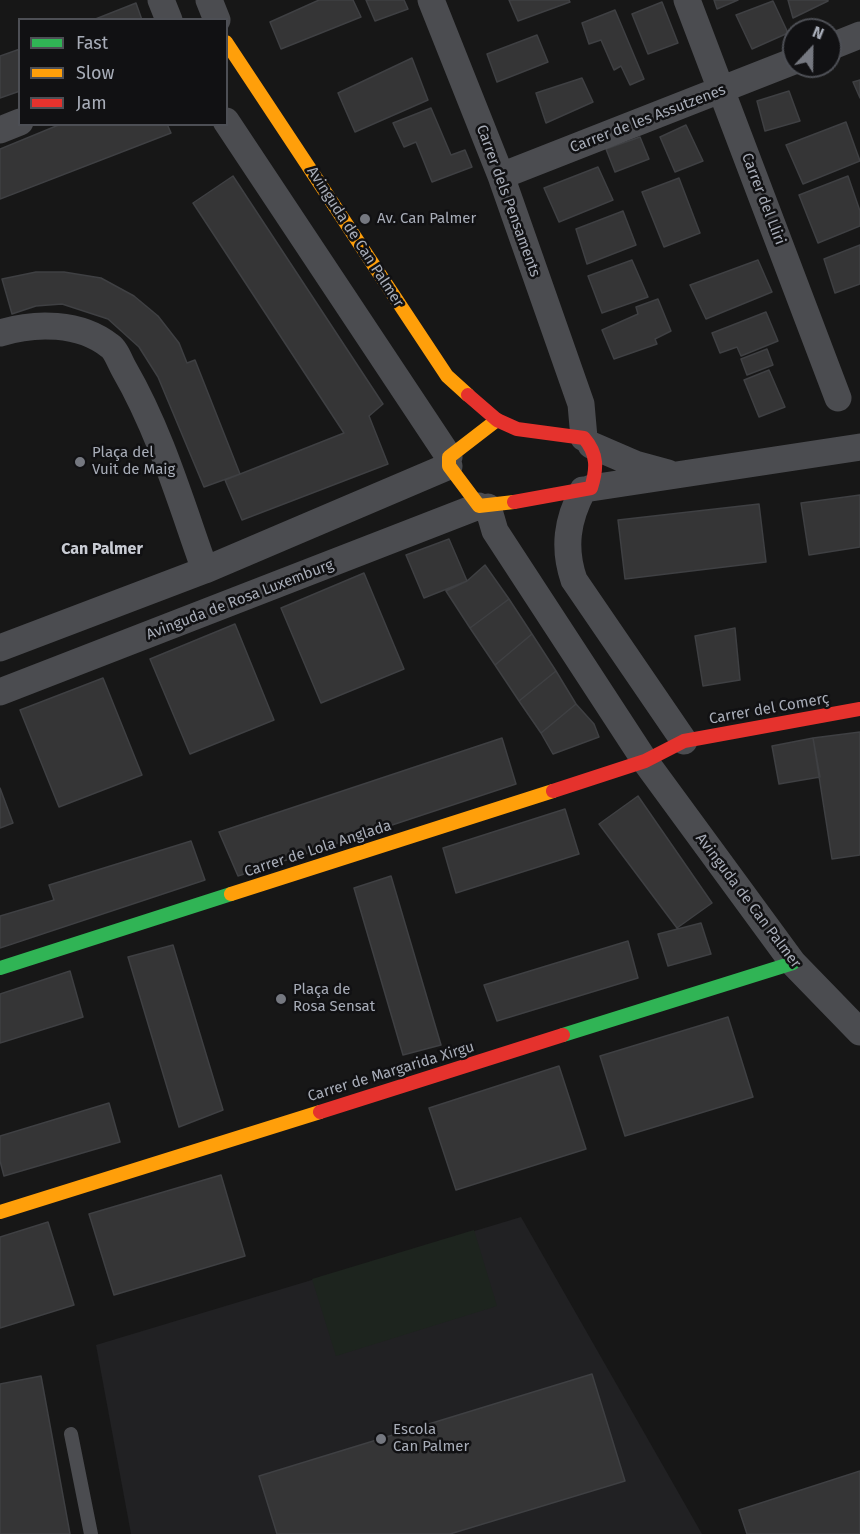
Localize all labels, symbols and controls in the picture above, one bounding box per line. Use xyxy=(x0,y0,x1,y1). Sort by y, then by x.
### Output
legend xyxy=(18,18,228,126)
north arrow xyxy=(782,18,842,78)
text: N xyxy=(810,22,827,43)
text: Fast xyxy=(76,32,108,54)
text: Slow xyxy=(76,62,114,84)
street label: Carrer de les Assutzenes xyxy=(568,81,728,157)
text: Jam xyxy=(76,92,107,114)
street label: Carrer dels Pensaments xyxy=(472,123,544,279)
street label: Carrer del Lliri xyxy=(737,151,789,247)
street label: Avinguda de Can Palmer xyxy=(303,163,407,311)
place label: Av. Can Palmer xyxy=(377,210,476,228)
marker: Av. Can Palmer xyxy=(358,212,372,226)
place label: Plaça del Vuit de Maig xyxy=(92,444,175,479)
marker: Plaça del Vuit de Maig xyxy=(73,455,87,469)
district label: Can Palmer xyxy=(61,540,143,560)
street label: Avinguda de Rosa Luxemburg xyxy=(144,556,336,644)
street label: Carrer del Comerç xyxy=(708,690,830,728)
street label: Carrer de Lola Anglada xyxy=(242,817,394,881)
street label: Avinguda de Can Palmer xyxy=(691,830,805,972)
place label: Plaça de Rosa Sensat xyxy=(293,981,375,1016)
marker: Plaça de Rosa Sensat xyxy=(274,992,288,1006)
street label: Carrer de Margarida Xirgu xyxy=(306,1038,476,1106)
place label: Escola Can Palmer xyxy=(393,1421,469,1456)
marker: Escola Can Palmer xyxy=(374,1432,388,1446)

